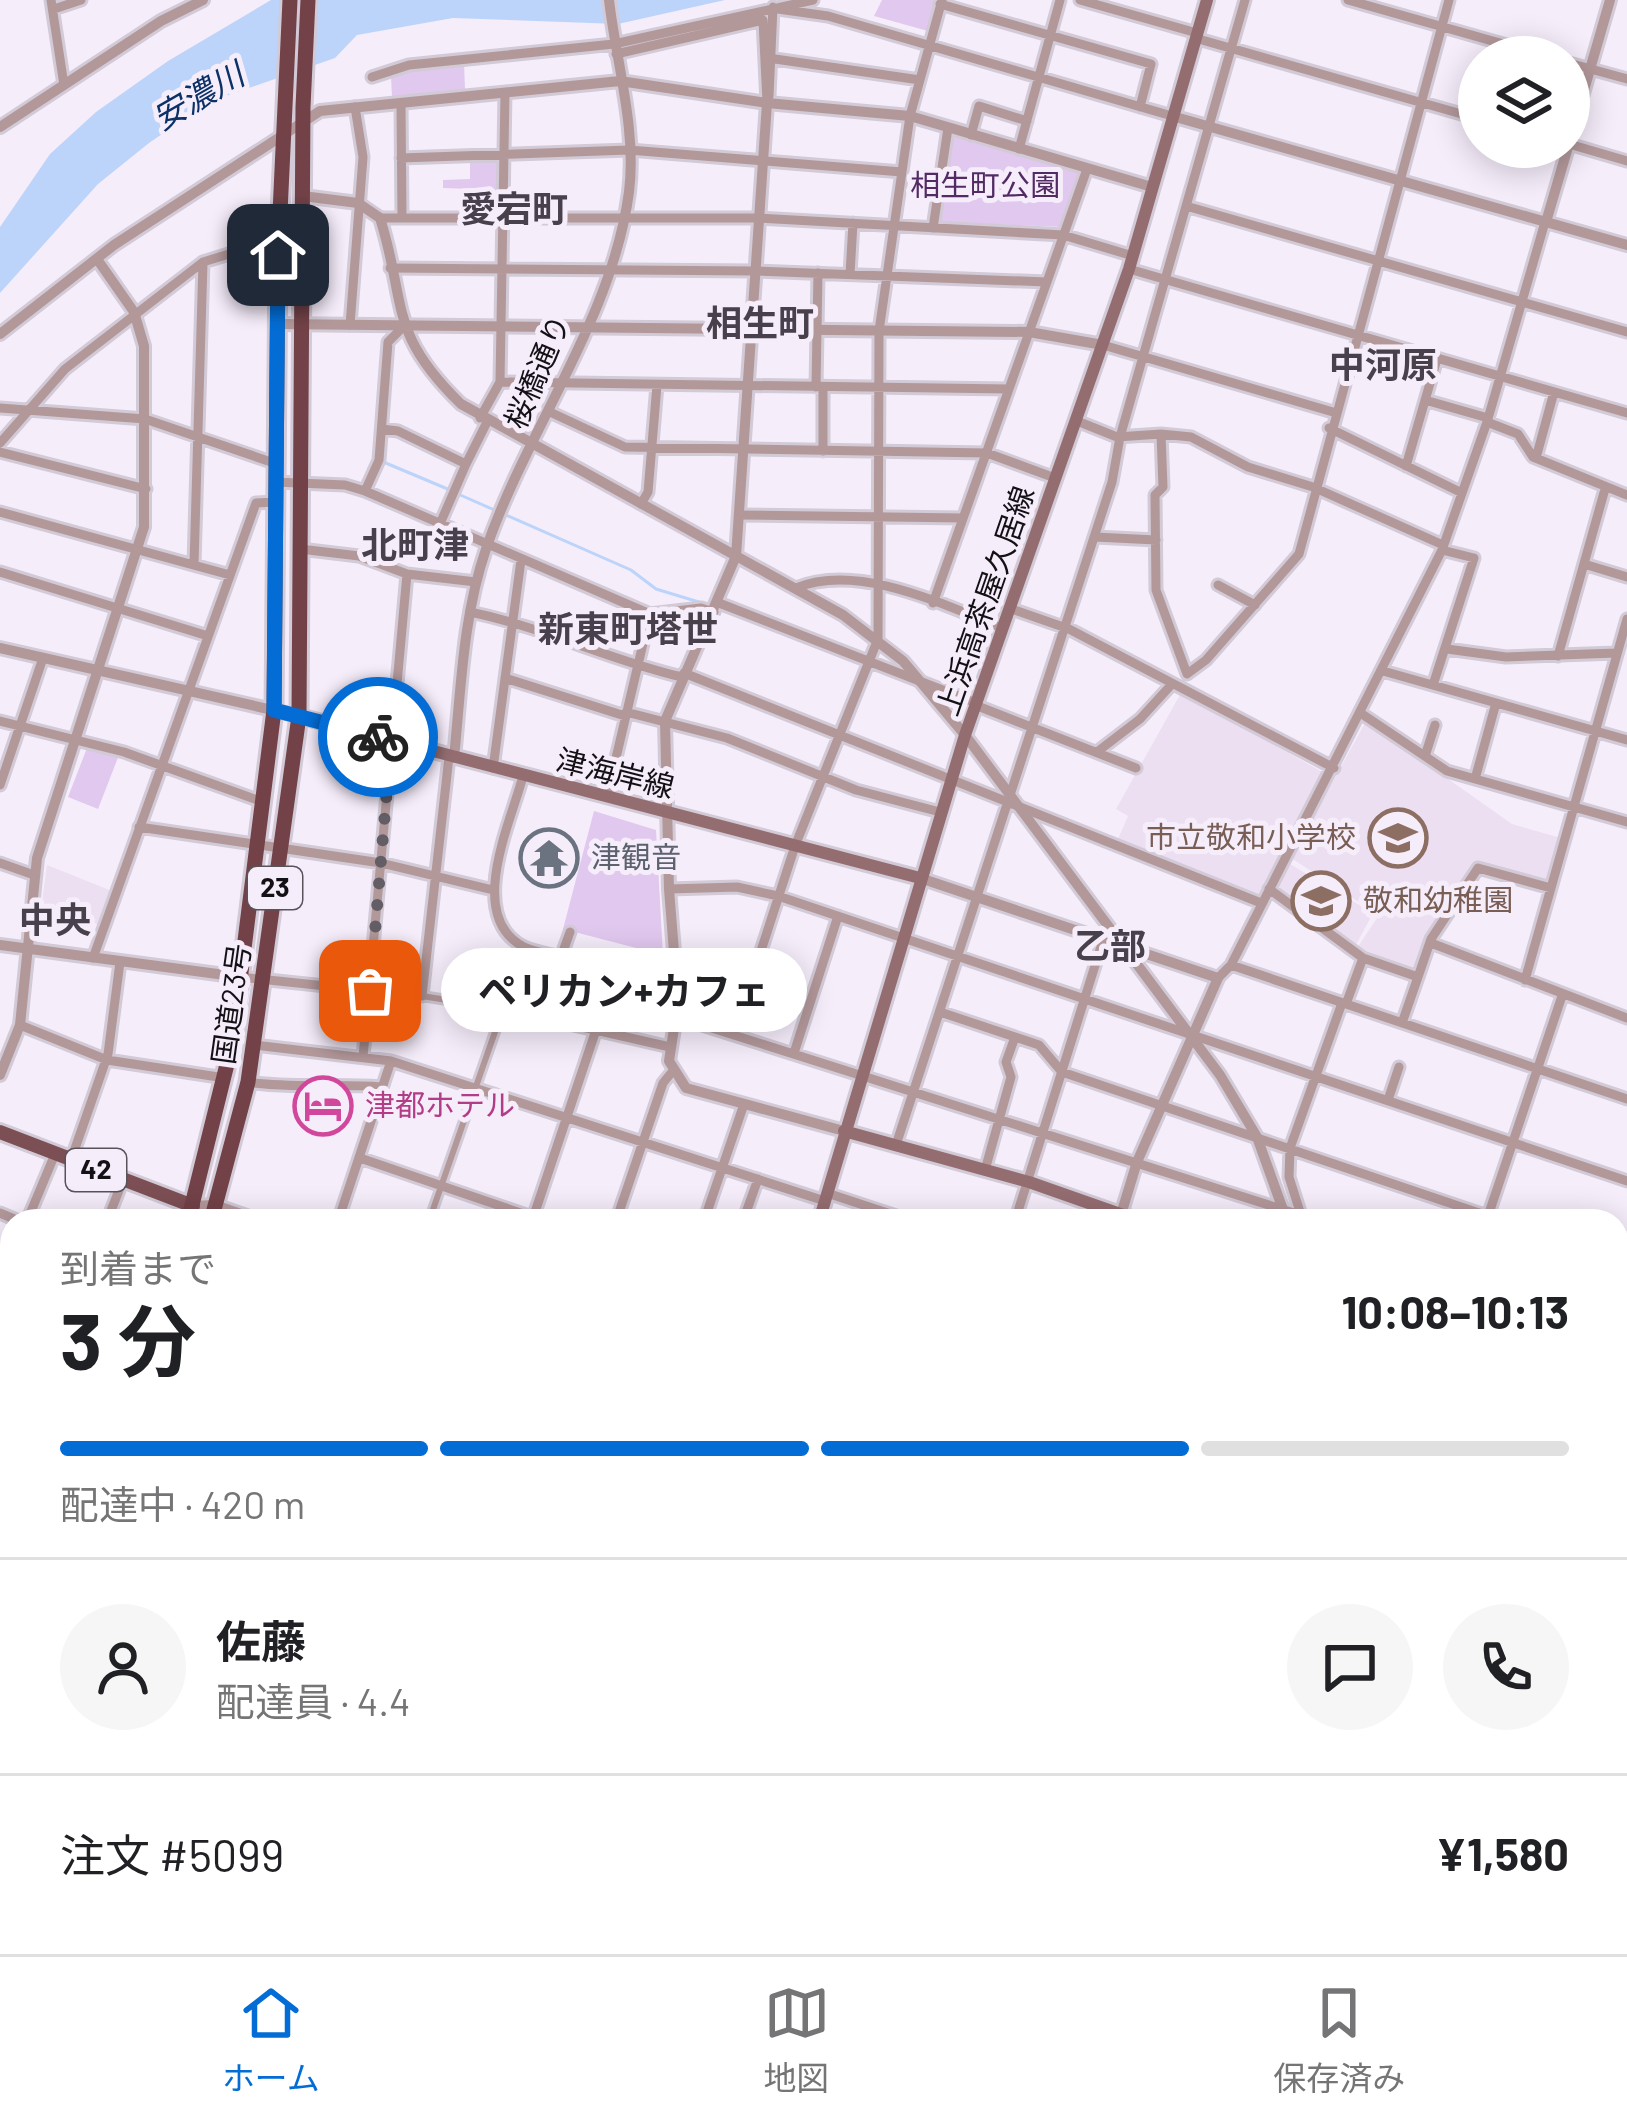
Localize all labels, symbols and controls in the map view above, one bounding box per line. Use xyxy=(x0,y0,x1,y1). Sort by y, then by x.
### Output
map controls xyxy=(1458,36,1590,168)
button: layers xyxy=(1458,36,1590,168)
water label: 安濃川 xyxy=(145,52,253,137)
park label: 相生町公園 xyxy=(910,166,1060,202)
district label: 愛宕町 xyxy=(460,186,568,229)
pin xyxy=(227,204,329,306)
icon: home xyxy=(245,222,311,288)
district label: 相生町 xyxy=(706,300,814,343)
street label: 桜橋通り xyxy=(496,309,576,433)
district label: 中河原 xyxy=(1329,342,1437,385)
street label: 上浜高茶屋久居線 xyxy=(928,481,1040,720)
district label: 北町津 xyxy=(361,522,469,565)
district label: 新東町塔世 xyxy=(538,606,718,649)
courier xyxy=(318,677,438,797)
icon: bike xyxy=(345,704,411,770)
street label: 津海岸線 xyxy=(553,740,678,804)
school or university icon: 市立敬和小学校 xyxy=(1367,807,1429,869)
place label: 市立敬和小学校 xyxy=(1146,818,1356,854)
temple icon: 津観音 xyxy=(518,827,580,889)
place label: 津観音 xyxy=(591,838,681,874)
road number: 23 xyxy=(248,867,302,909)
school or university icon: 敬和幼稚園 xyxy=(1290,870,1352,932)
place label: 敬和幼稚園 xyxy=(1363,881,1513,917)
district label: 中央 xyxy=(19,897,91,940)
district label: 乙部 xyxy=(1074,923,1146,966)
pin xyxy=(319,940,421,1042)
street label: 国道23号 xyxy=(204,941,256,1066)
callout: ペリカン+カフェ xyxy=(442,949,808,1033)
icon: bag xyxy=(337,958,403,1024)
text: ペリカン+カフェ xyxy=(478,966,770,1013)
hotel icon: 津都ホテル xyxy=(292,1075,354,1137)
place label: 津都ホテル xyxy=(365,1086,515,1122)
road number: 42 xyxy=(66,1149,126,1191)
text: 到着まで xyxy=(60,1244,216,1291)
text: 10:08–10:13 xyxy=(1341,1284,1569,1338)
text: 3 分 xyxy=(60,1292,196,1386)
text: 配達中 · 420 m xyxy=(60,1480,305,1527)
button: person xyxy=(60,1604,186,1730)
button: chat xyxy=(1287,1604,1413,1730)
button: phone xyxy=(1443,1604,1569,1730)
text: 佐藤 xyxy=(216,1613,306,1667)
text: 配達員 · 4.4 xyxy=(216,1677,411,1724)
text: ¥1,580 xyxy=(1436,1826,1569,1880)
text: 注文 #5099 xyxy=(60,1827,284,1881)
tab: ホーム xyxy=(222,1980,320,2100)
tab: 地図 xyxy=(764,1980,830,2100)
tab: 保存済み xyxy=(1273,1980,1405,2100)

